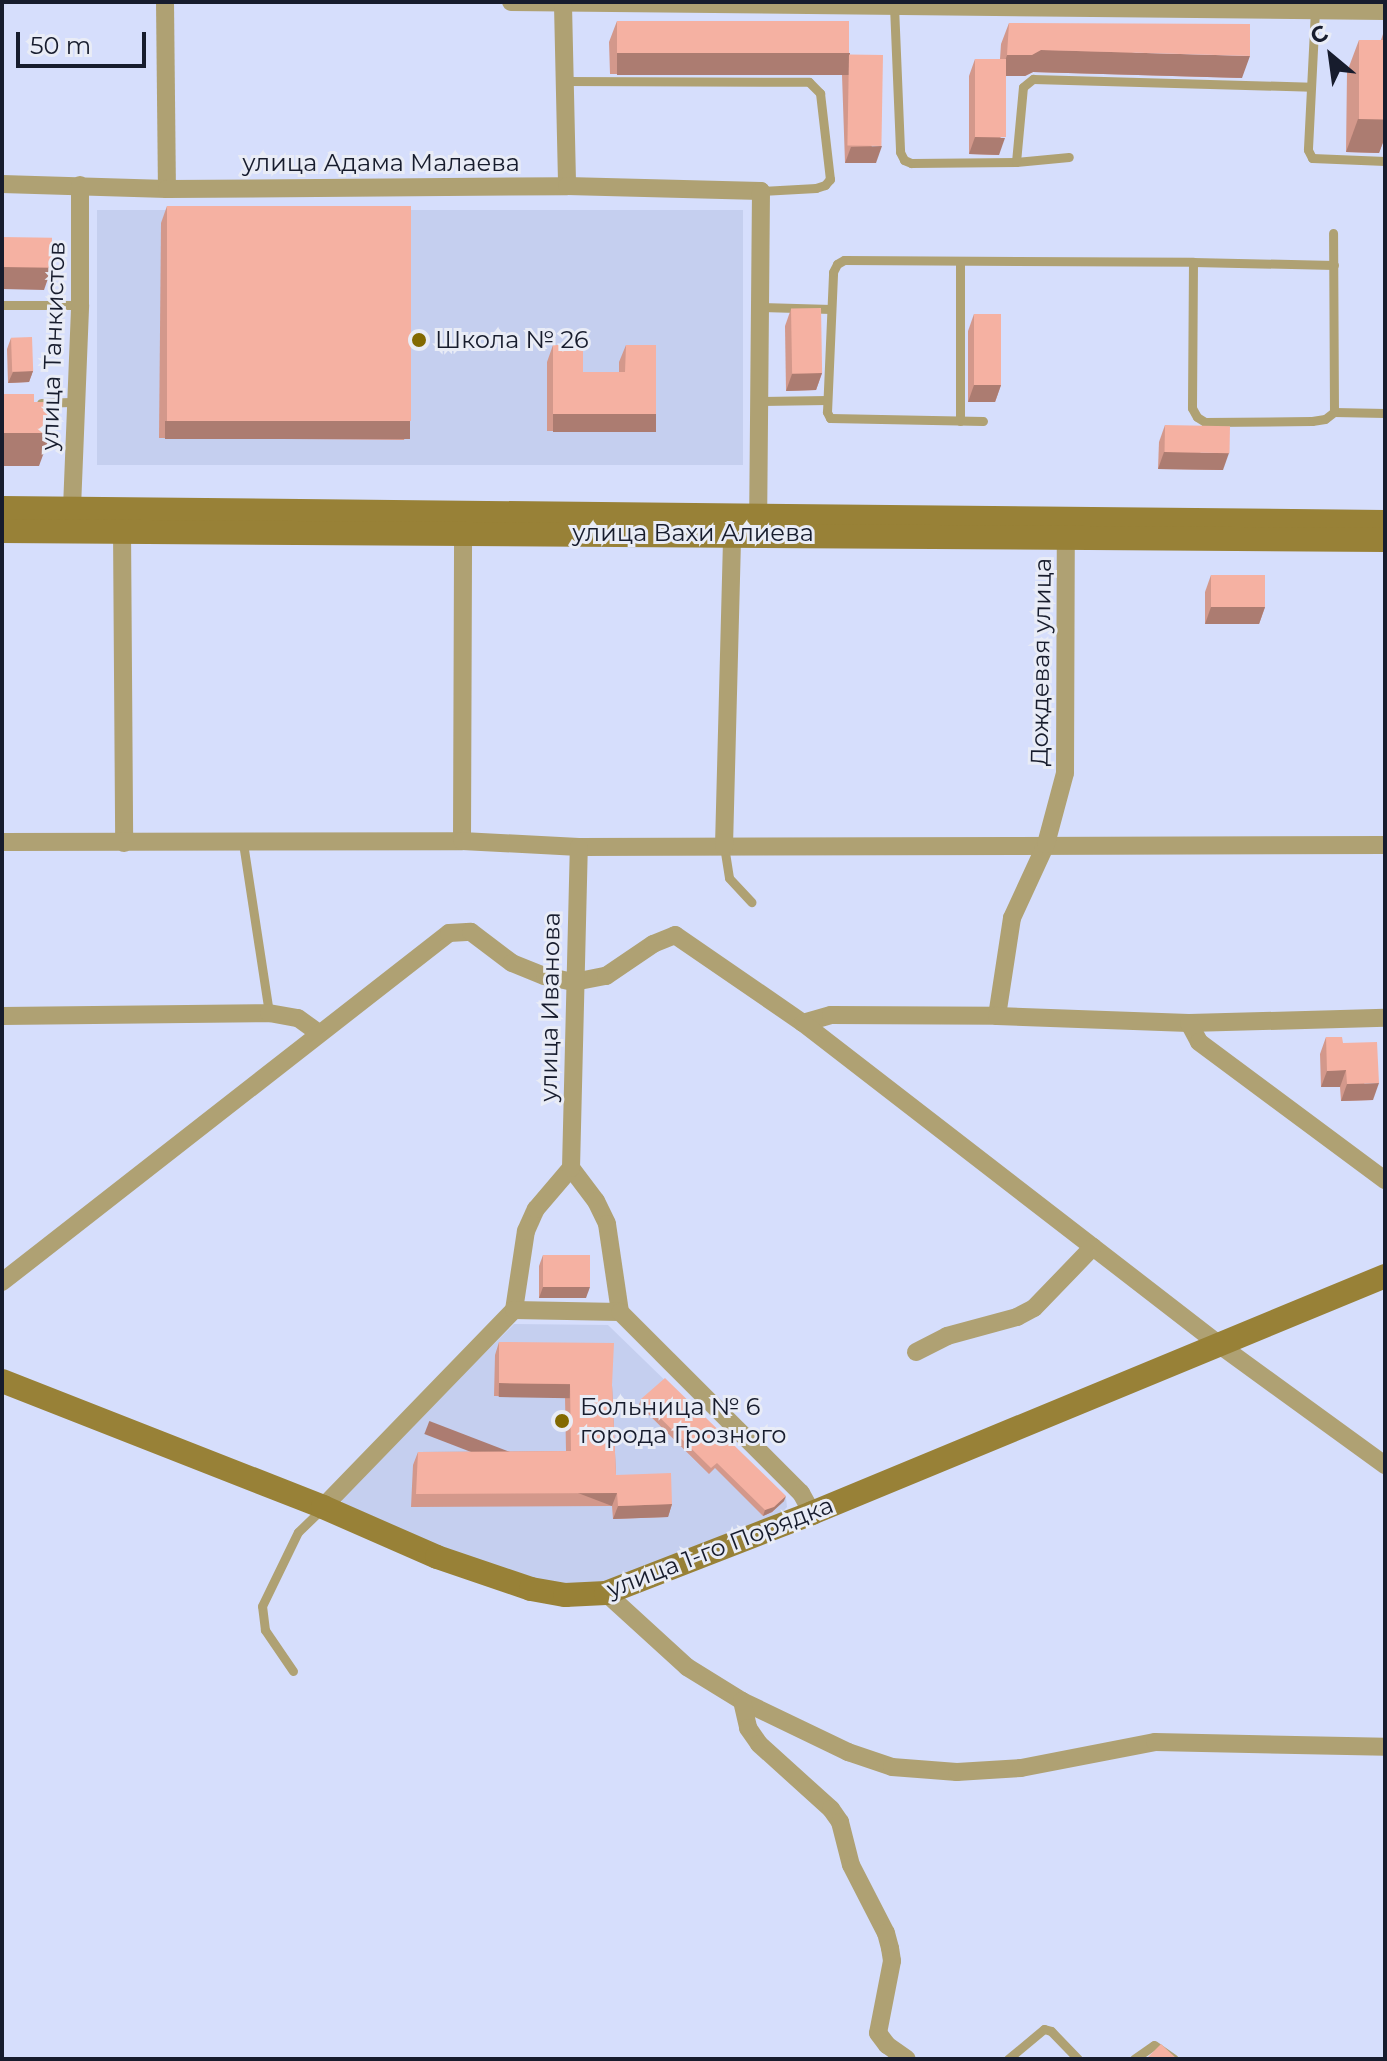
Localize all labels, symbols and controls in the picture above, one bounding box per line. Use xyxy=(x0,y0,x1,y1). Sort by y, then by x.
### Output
scale bar xyxy=(20,16,150,66)
north arrow xyxy=(1291,16,1371,96)
text: С xyxy=(1306,19,1333,50)
text: 50 m xyxy=(30,31,91,60)
street label: улица Адама Малаева xyxy=(242,149,520,177)
street label: улица Танкистов xyxy=(35,241,71,451)
place label: Школа № 26 xyxy=(435,326,589,354)
marker: Школа № 26 xyxy=(410,331,428,349)
street label: улица Вахи Алиева xyxy=(572,519,814,547)
street label: Дождевая улица xyxy=(1025,558,1057,766)
street label: улица Иванова xyxy=(534,912,566,1102)
place label: Больница № 6 города Грозного xyxy=(580,1393,787,1449)
marker: Больница № 6 города Грозного xyxy=(551,1410,573,1432)
street label: улица 1-го Порядка xyxy=(603,1490,837,1604)

